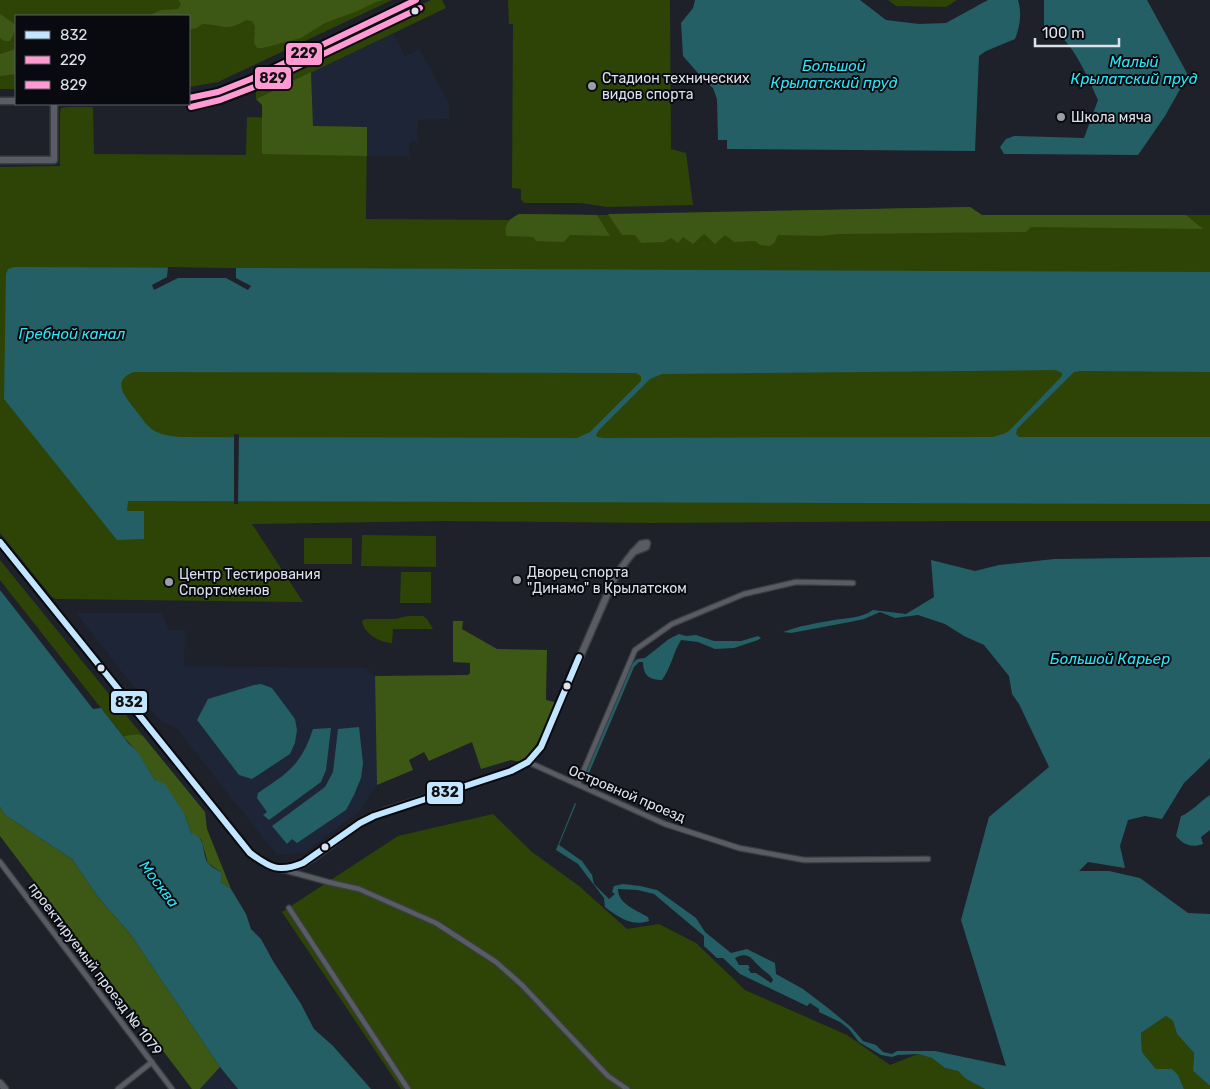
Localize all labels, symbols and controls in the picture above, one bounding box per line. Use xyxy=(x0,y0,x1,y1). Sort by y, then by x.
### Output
unlabelled marker xyxy=(410,6,420,16)
legend xyxy=(15,15,190,105)
scale bar xyxy=(1035,15,1119,47)
text: 100 m xyxy=(1042,24,1084,42)
text: 832 xyxy=(60,26,88,44)
line badge: 229 xyxy=(285,42,323,66)
text: 229 xyxy=(290,45,318,62)
text: 229 xyxy=(60,51,87,69)
water label: Малый Крылатский пруд xyxy=(1070,53,1198,88)
water label: Большой Крылатский пруд xyxy=(770,57,898,92)
line badge: 829 xyxy=(254,66,292,90)
text: 829 xyxy=(259,70,287,87)
place label: Стадион технических видов спорта xyxy=(602,70,750,103)
text: 829 xyxy=(60,76,87,94)
marker: Стадион технических видов спорта xyxy=(586,80,598,92)
place label: Школа мяча xyxy=(1071,109,1151,126)
marker: Школа мяча xyxy=(1055,111,1067,123)
water label: Гребной канал xyxy=(19,325,125,343)
place label: Дворец спорта "Динамо" в Крылатском xyxy=(527,564,687,597)
place label: Центр Тестирования Спортсменов xyxy=(179,566,321,599)
marker: Дворец спорта "Динамо" в Крылатском xyxy=(511,574,523,586)
marker: Центр Тестирования Спортсменов xyxy=(163,576,175,588)
water label: Большой Карьер xyxy=(1050,650,1170,668)
unlabelled marker xyxy=(96,663,106,673)
unlabelled marker xyxy=(562,681,572,691)
line badge: 832 xyxy=(110,690,148,714)
text: 832 xyxy=(115,694,143,711)
street label: Островной проезд xyxy=(566,762,688,826)
line badge: 832 xyxy=(426,781,464,805)
text: 832 xyxy=(431,784,459,801)
unlabelled marker xyxy=(320,842,330,852)
water label: Москва xyxy=(136,857,183,911)
street label: проектируемый проезд № 1079 xyxy=(24,879,166,1059)

